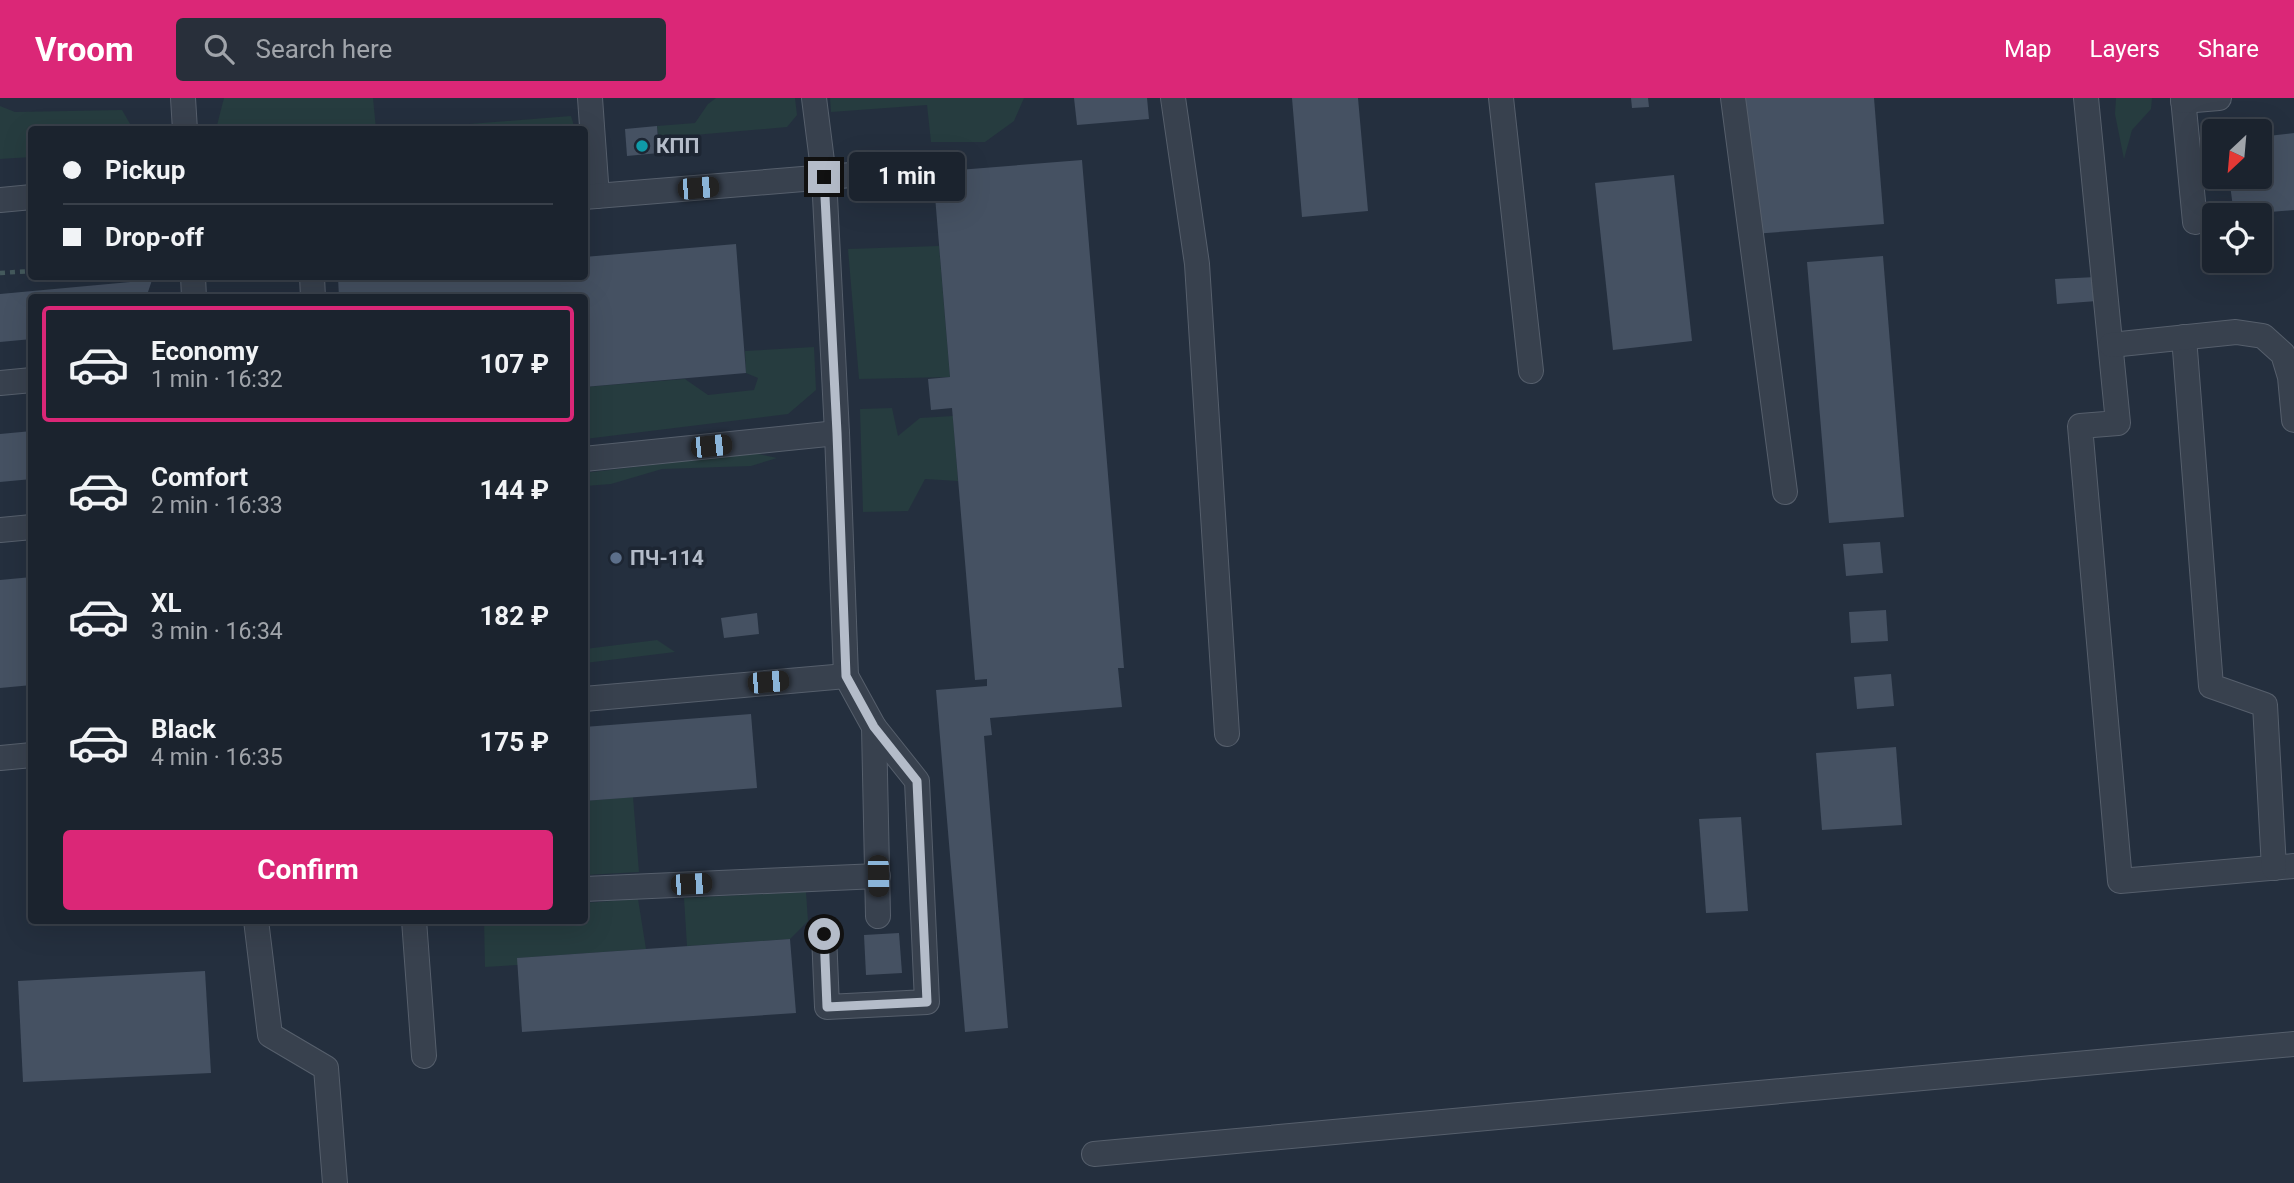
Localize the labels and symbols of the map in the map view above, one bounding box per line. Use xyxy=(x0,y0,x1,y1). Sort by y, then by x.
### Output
north arrow xyxy=(2202,119,2272,189)
place label: КПП xyxy=(656,134,699,158)
marker: КПП xyxy=(634,138,650,154)
callout: 1 min xyxy=(848,153,964,202)
route end xyxy=(808,161,840,193)
car xyxy=(677,176,720,200)
car xyxy=(690,433,733,459)
place label: ПЧ-114 xyxy=(630,546,704,570)
marker: ПЧ-114 xyxy=(608,550,624,566)
car xyxy=(747,670,790,694)
car xyxy=(868,855,889,897)
car xyxy=(670,872,713,896)
route start xyxy=(808,918,840,950)

